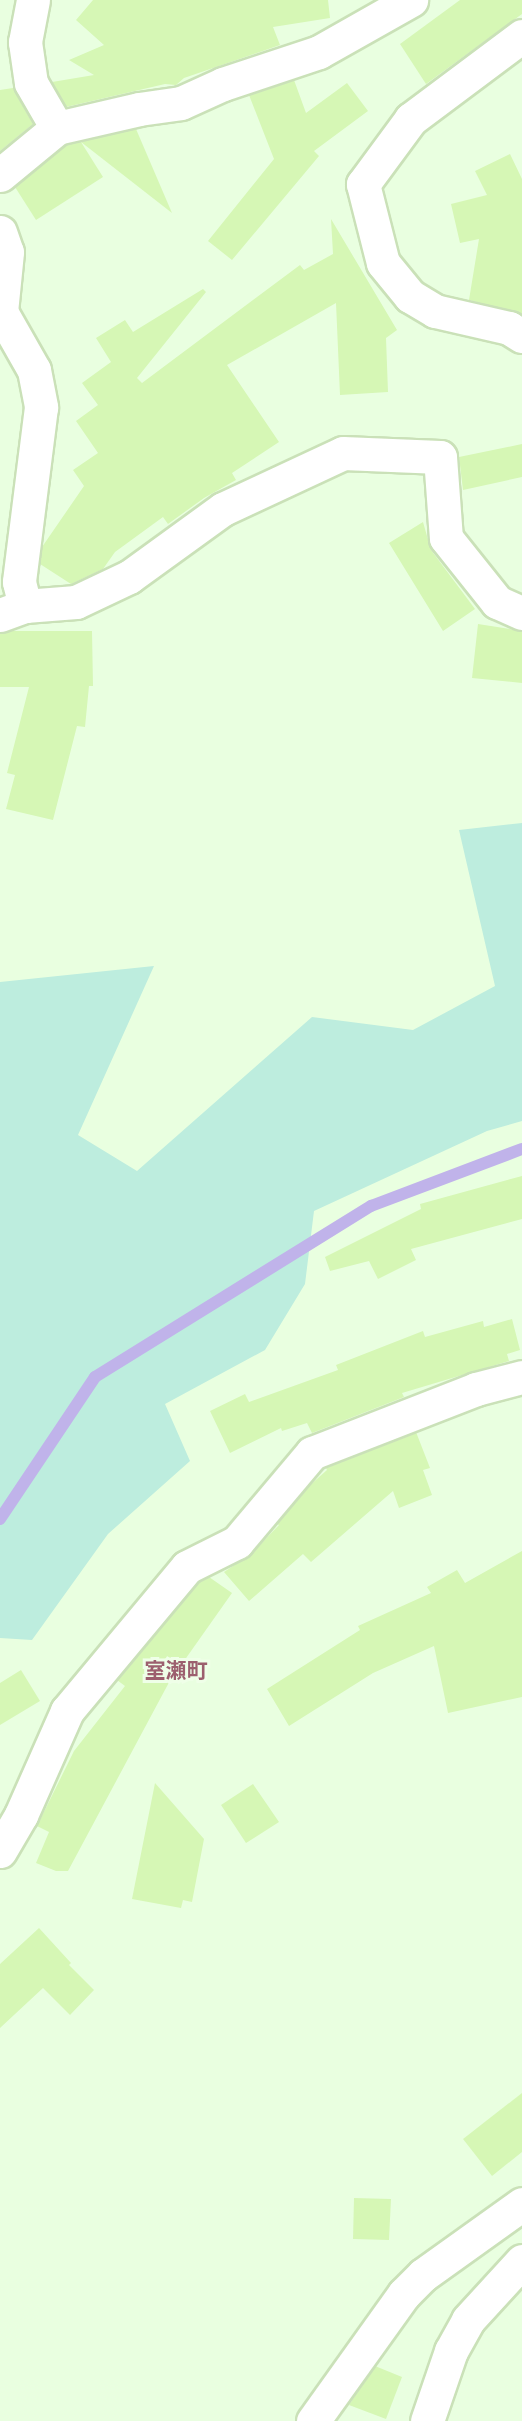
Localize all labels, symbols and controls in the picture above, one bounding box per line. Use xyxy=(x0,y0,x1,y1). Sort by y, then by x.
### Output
district label: 室瀬町 xyxy=(145,1657,207,1683)

